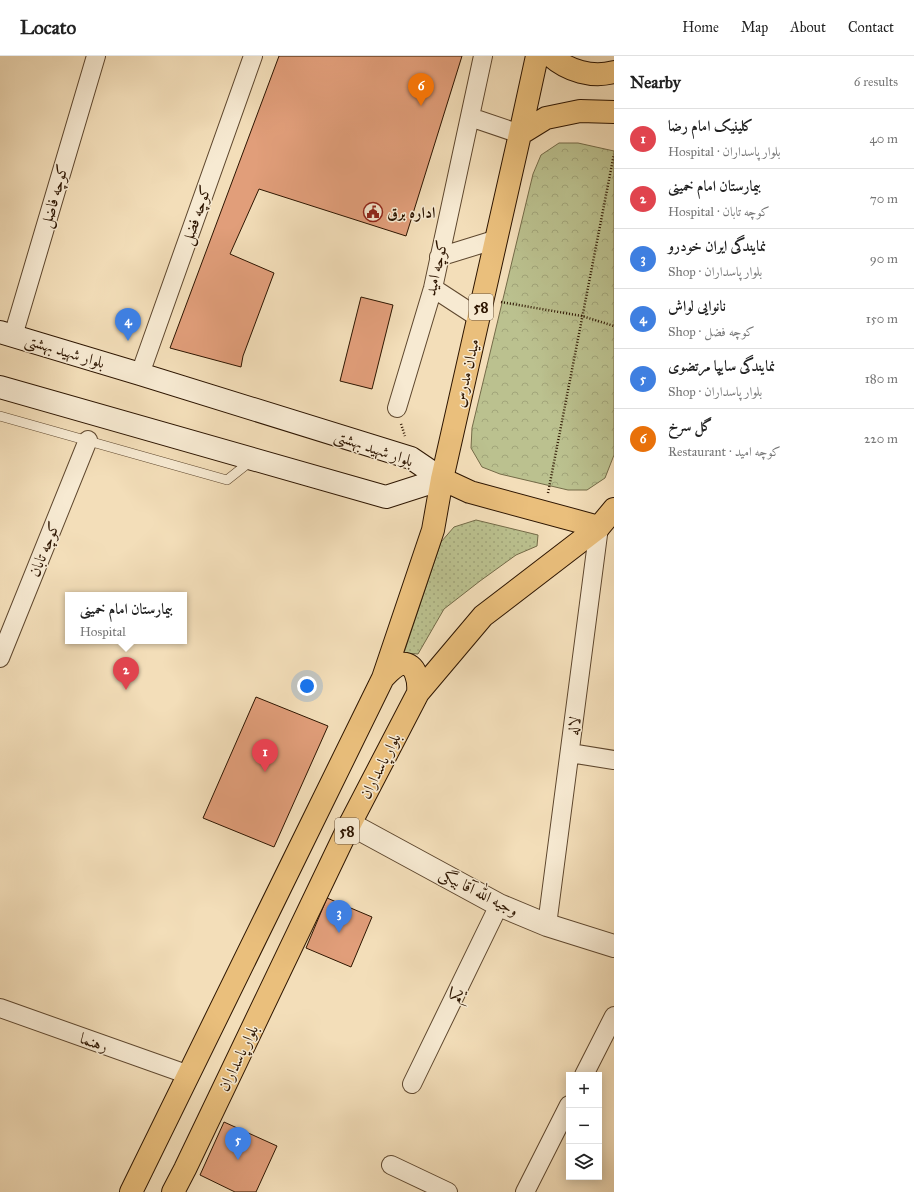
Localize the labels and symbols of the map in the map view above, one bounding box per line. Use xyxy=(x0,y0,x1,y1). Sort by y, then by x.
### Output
pin: 6 xyxy=(408,73,434,106)
street label: کوچه فاضل xyxy=(36,162,74,230)
street label: کوچه فضل xyxy=(177,183,217,248)
public building icon: اداره برق xyxy=(362,201,384,223)
place label: اداره برق xyxy=(387,203,436,222)
street label: کوچه امید xyxy=(420,238,454,298)
road number: 58 xyxy=(469,294,493,320)
pin: 4 xyxy=(115,308,141,341)
street label: بلوار شهید بهشتی xyxy=(22,330,107,374)
street label: میدان مدرس xyxy=(449,337,483,409)
street label: بلوار شهید بهشتی xyxy=(331,426,416,472)
street label: کوچه تابان xyxy=(24,519,65,580)
pin: 2 xyxy=(113,657,139,690)
your location xyxy=(297,676,317,696)
street label: لاله xyxy=(563,715,585,737)
street label: بلوار پاسداران xyxy=(355,730,406,803)
pin: 1 xyxy=(252,739,278,772)
road number: 58 xyxy=(335,818,359,844)
street label: وجیه الله آقا بیگی xyxy=(435,861,523,922)
pin: 3 xyxy=(326,900,352,933)
street label: یکم xyxy=(444,984,473,1008)
street label: بلوار پاسداران xyxy=(214,1022,264,1095)
street label: رهنما xyxy=(77,1028,111,1056)
pin: 5 xyxy=(225,1127,251,1160)

